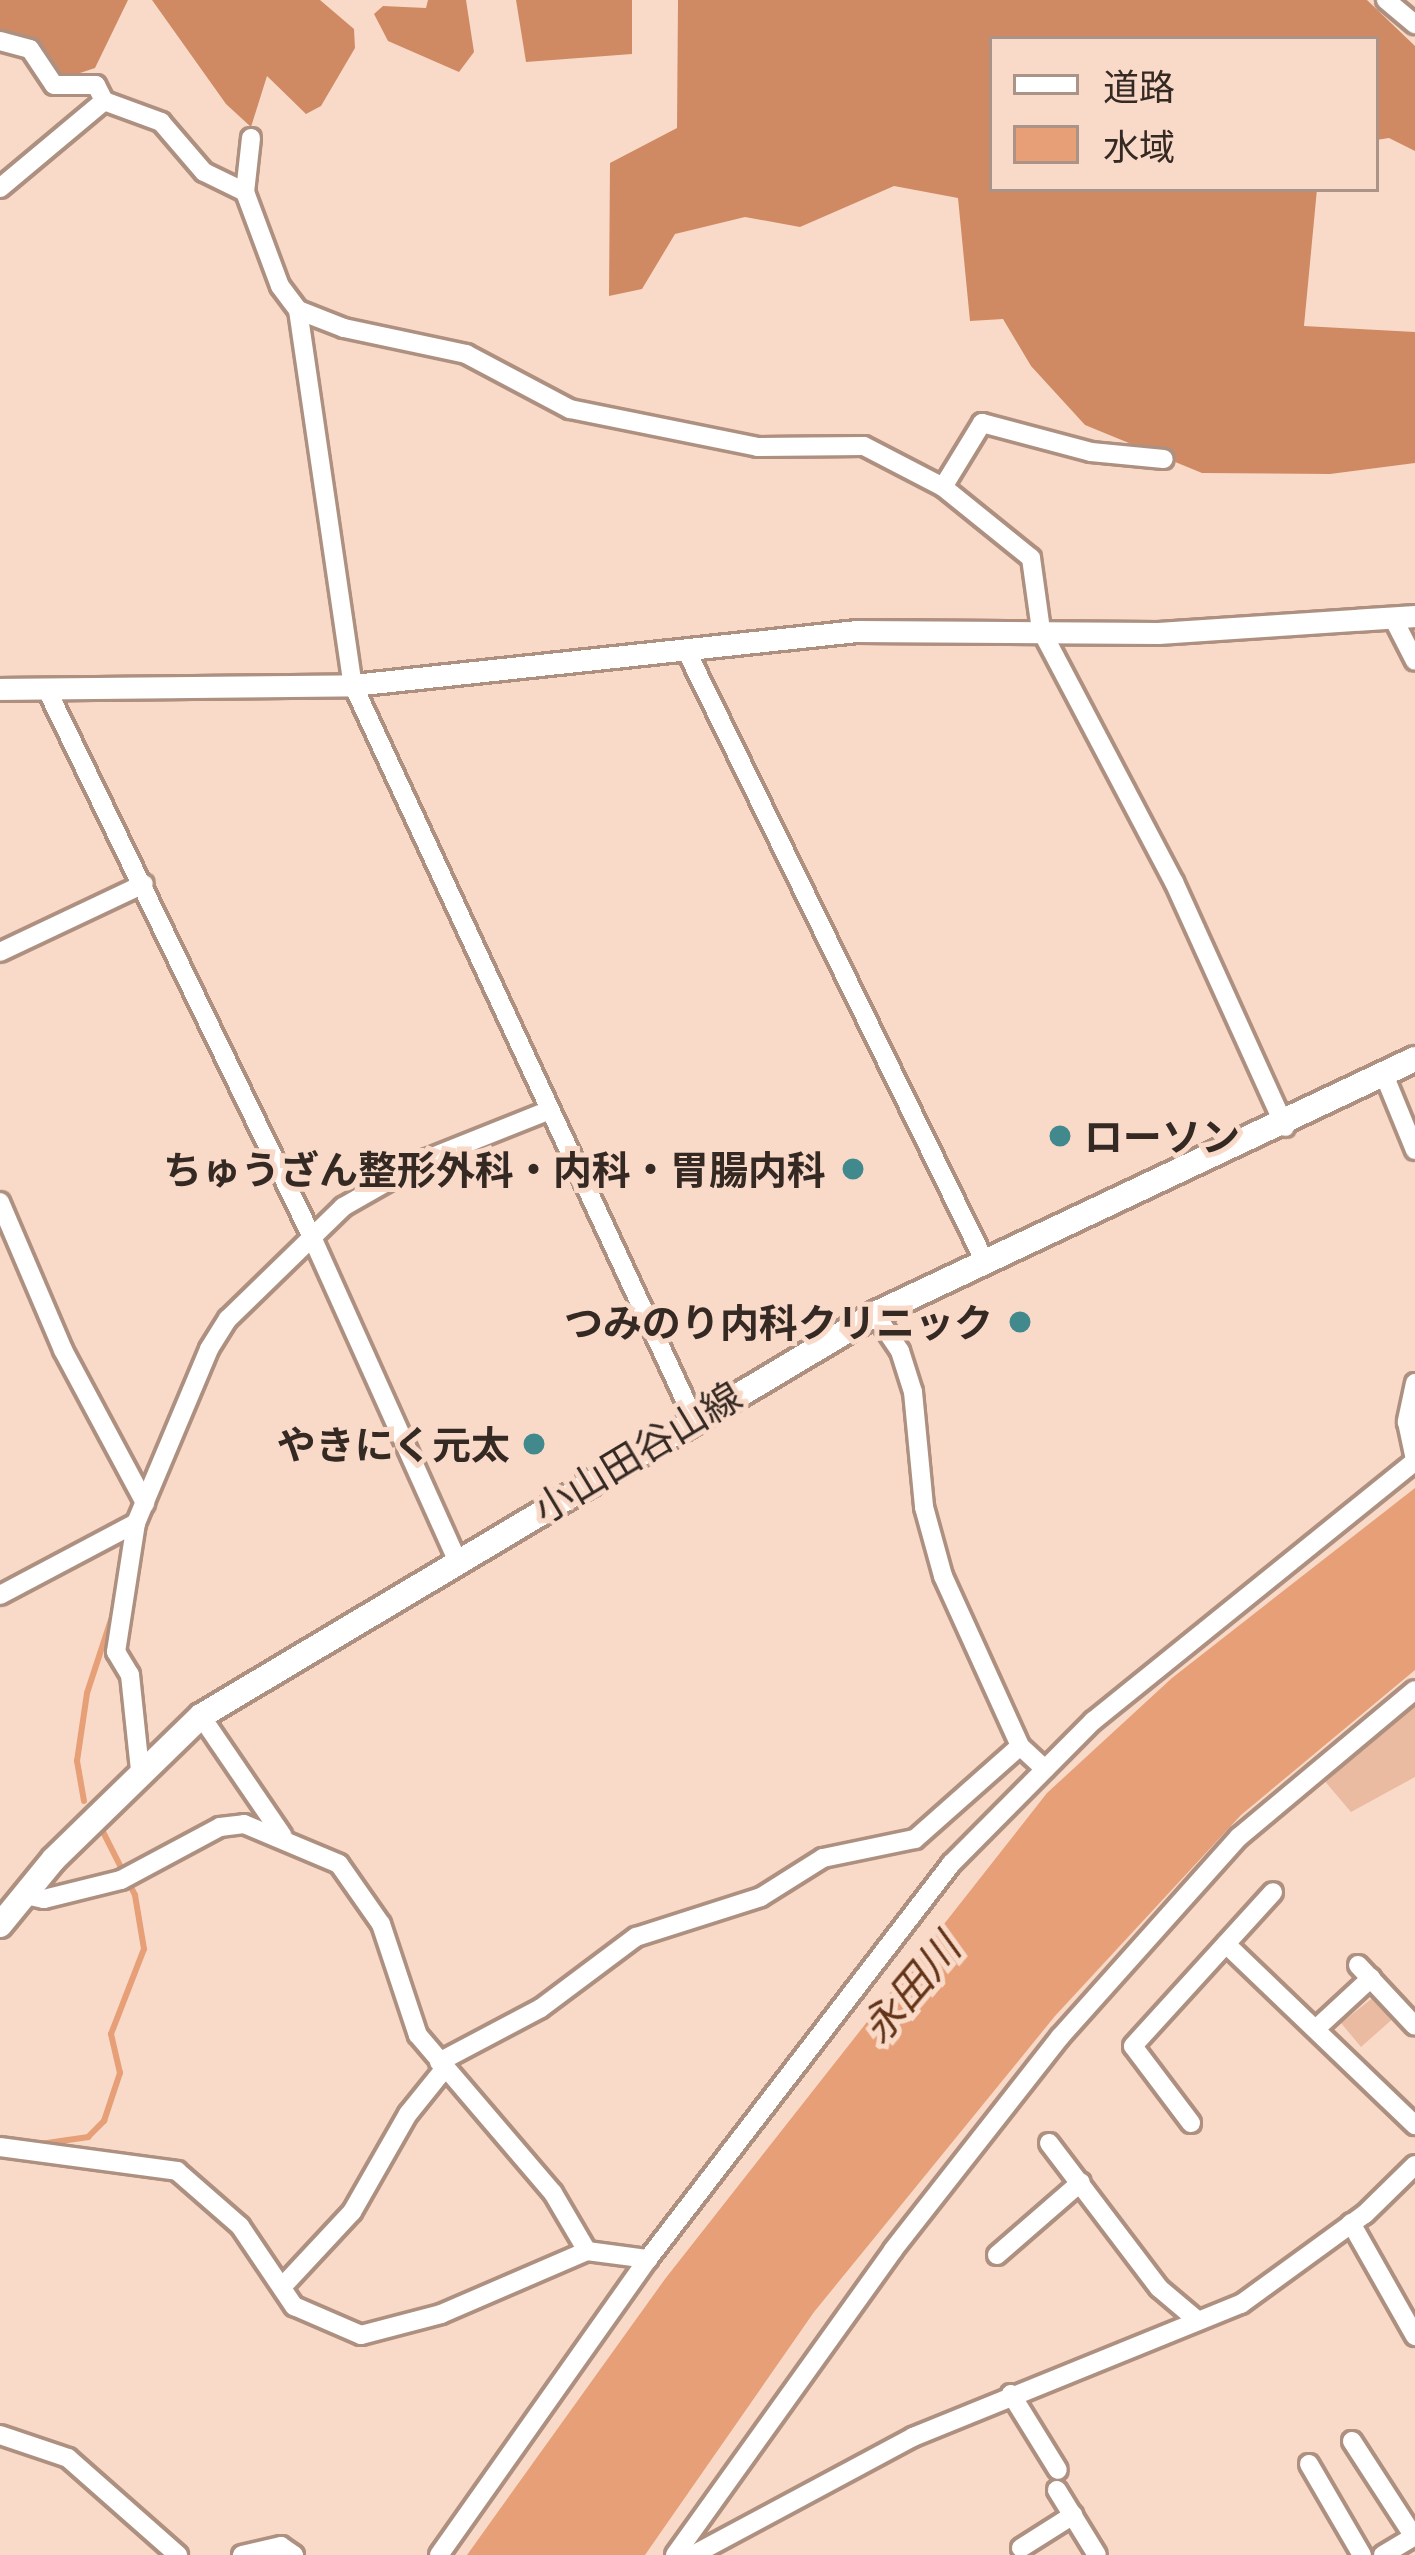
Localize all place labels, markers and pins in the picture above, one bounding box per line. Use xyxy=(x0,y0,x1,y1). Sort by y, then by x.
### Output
place label: ローソン xyxy=(1084,1113,1240,1159)
marker: ローソン xyxy=(1047,1123,1073,1149)
place label: ちゅうざん整形外科・内科・胃腸内科 xyxy=(163,1146,826,1192)
marker: ちゅうざん整形外科・内科・胃腸内科 xyxy=(837,1153,869,1185)
place label: つみのり内科クリニック xyxy=(564,1299,993,1345)
marker: つみのり内科クリニック xyxy=(1004,1306,1036,1338)
place label: やきにく元太 xyxy=(276,1421,510,1467)
marker: やきにく元太 xyxy=(521,1431,547,1457)

